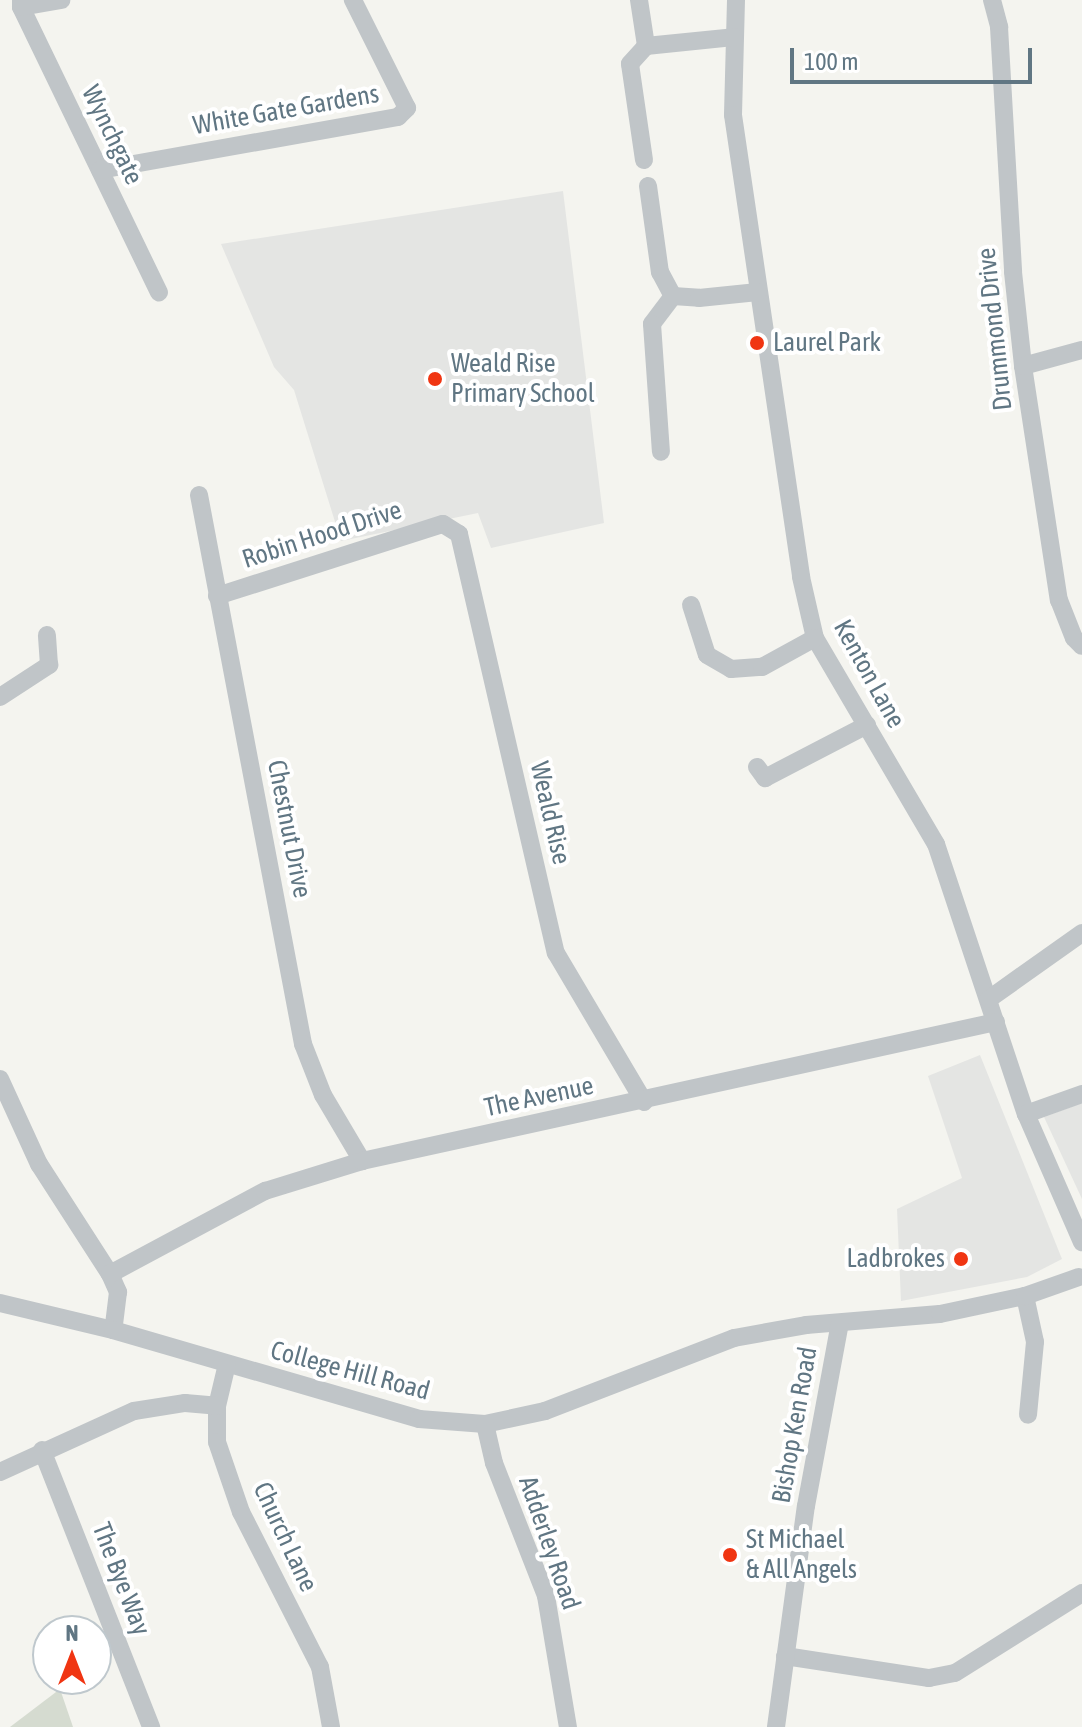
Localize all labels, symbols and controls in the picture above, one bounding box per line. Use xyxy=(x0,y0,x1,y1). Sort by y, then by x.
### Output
scale bar xyxy=(794,32,1036,82)
text: 100 m xyxy=(804,48,858,75)
street label: White Gate Gardens xyxy=(191,78,381,142)
street label: Wynchgate xyxy=(75,80,149,190)
street label: Drummond Drive xyxy=(971,246,1019,412)
place label: Laurel Park xyxy=(773,327,881,359)
marker: Laurel Park xyxy=(748,334,766,352)
place label: Weald Rise Primary School xyxy=(451,348,595,410)
marker: Weald Rise Primary School xyxy=(426,370,444,388)
street label: Robin Hood Drive xyxy=(238,495,406,575)
street label: Kenton Lane xyxy=(827,614,911,734)
street label: Chestnut Drive xyxy=(260,758,318,900)
street label: Weald Rise xyxy=(523,759,577,867)
street label: The Avenue xyxy=(482,1070,596,1124)
place label: Ladbrokes xyxy=(846,1243,945,1275)
marker: Ladbrokes xyxy=(952,1250,970,1268)
street label: College Hill Road xyxy=(267,1335,433,1407)
street label: Bishop Ken Road xyxy=(766,1344,824,1506)
street label: Adderley Road xyxy=(512,1472,586,1614)
street label: Church Lane xyxy=(246,1477,324,1597)
street label: The Bye Way xyxy=(85,1518,157,1640)
place label: St Michael & All Angels xyxy=(746,1524,857,1586)
marker: St Michael & All Angels xyxy=(721,1546,739,1564)
north arrow xyxy=(32,1615,112,1695)
text: N xyxy=(66,1620,78,1646)

